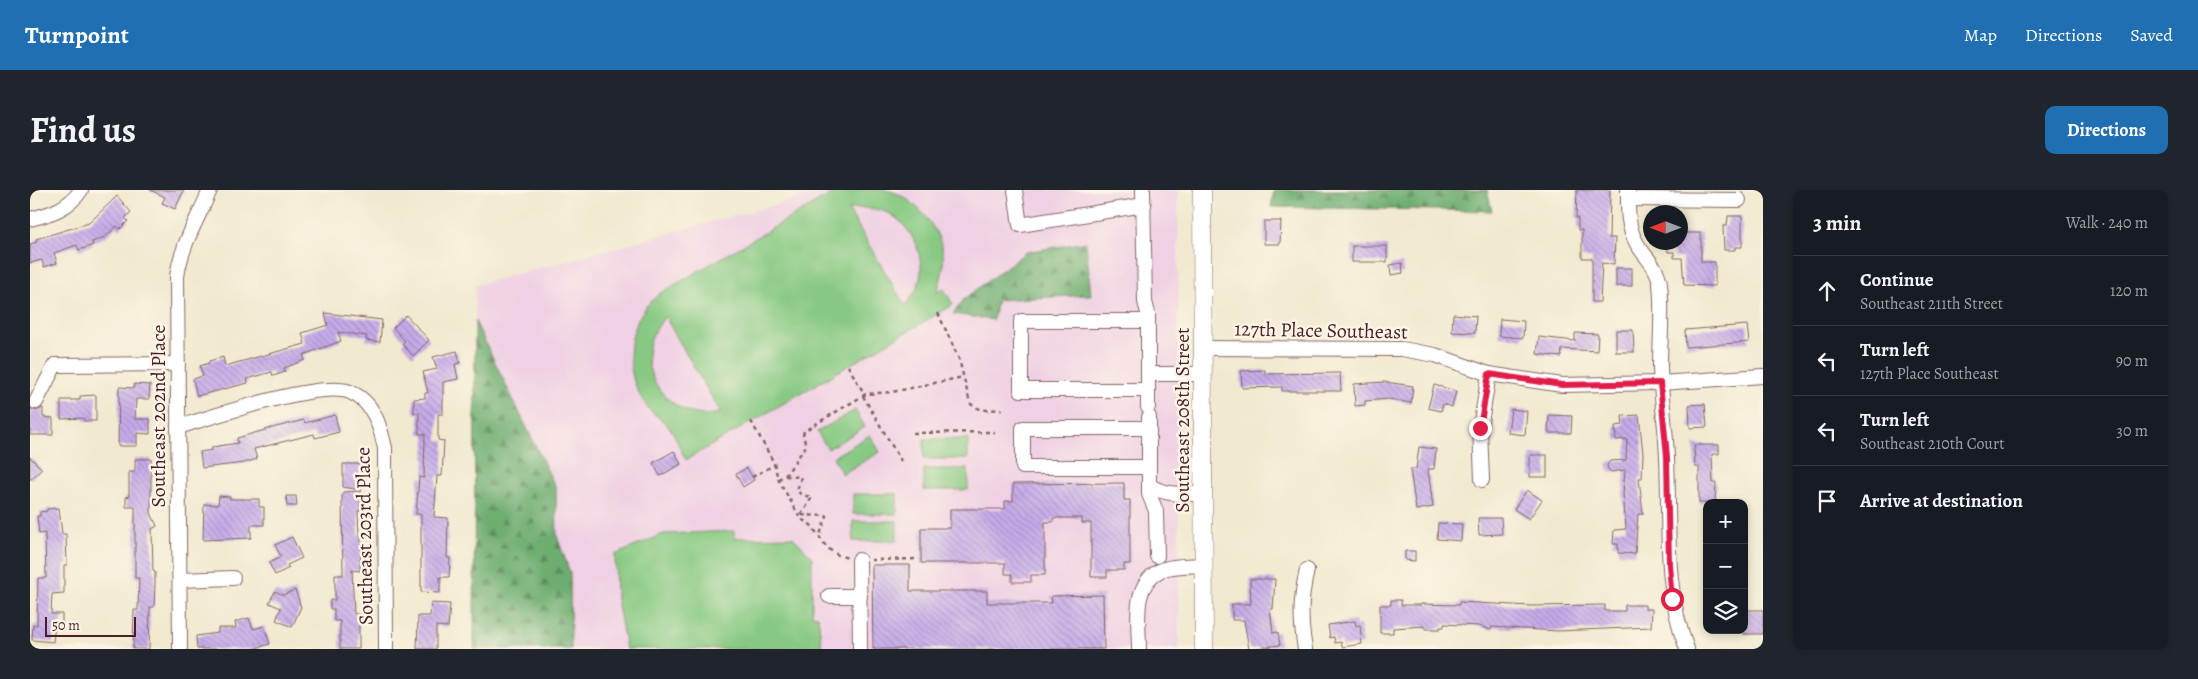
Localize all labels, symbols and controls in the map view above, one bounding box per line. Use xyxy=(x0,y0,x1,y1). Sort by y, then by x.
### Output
text: Turnpoint xyxy=(25,19,129,51)
text: Map xyxy=(1964,23,1997,47)
text: Directions xyxy=(2025,23,2102,47)
text: Saved xyxy=(2130,23,2173,47)
text: Find us xyxy=(30,106,136,154)
button: Directions xyxy=(2045,106,2168,154)
north arrow xyxy=(1643,205,1688,250)
text: 3 min xyxy=(1813,209,1861,237)
text: Walk · 240 m xyxy=(2066,212,2148,234)
text: Continue xyxy=(1860,267,1934,293)
icon: ahead xyxy=(1813,277,1841,305)
text: 120 m xyxy=(2110,280,2148,302)
text: Southeast 211th Street xyxy=(1860,293,2003,315)
street label: 127th Place Southeast xyxy=(1234,315,1408,346)
street label: Southeast 202nd Place xyxy=(145,325,172,507)
street label: Southeast 208th Street xyxy=(1169,327,1196,513)
text: Turn left xyxy=(1860,337,1929,363)
icon: left xyxy=(1813,347,1841,375)
text: 90 m xyxy=(2116,350,2148,372)
text: 127th Place Southeast xyxy=(1860,363,1999,385)
text: Turn left xyxy=(1860,407,1929,433)
route end xyxy=(1469,417,1492,440)
icon: left xyxy=(1813,417,1841,445)
text: 30 m xyxy=(2116,420,2148,442)
text: Southeast 210th Court xyxy=(1860,433,2004,455)
street label: Southeast 203rd Place xyxy=(349,447,380,625)
icon: arrive xyxy=(1813,487,1841,515)
text: Arrive at destination xyxy=(1860,488,2023,514)
map controls xyxy=(1703,499,1748,634)
button: + xyxy=(1703,499,1748,544)
button: − xyxy=(1703,544,1748,589)
route start xyxy=(1661,588,1684,611)
button: layers xyxy=(1703,589,1748,634)
scale bar xyxy=(45,614,136,637)
text: 50 m xyxy=(52,616,80,635)

